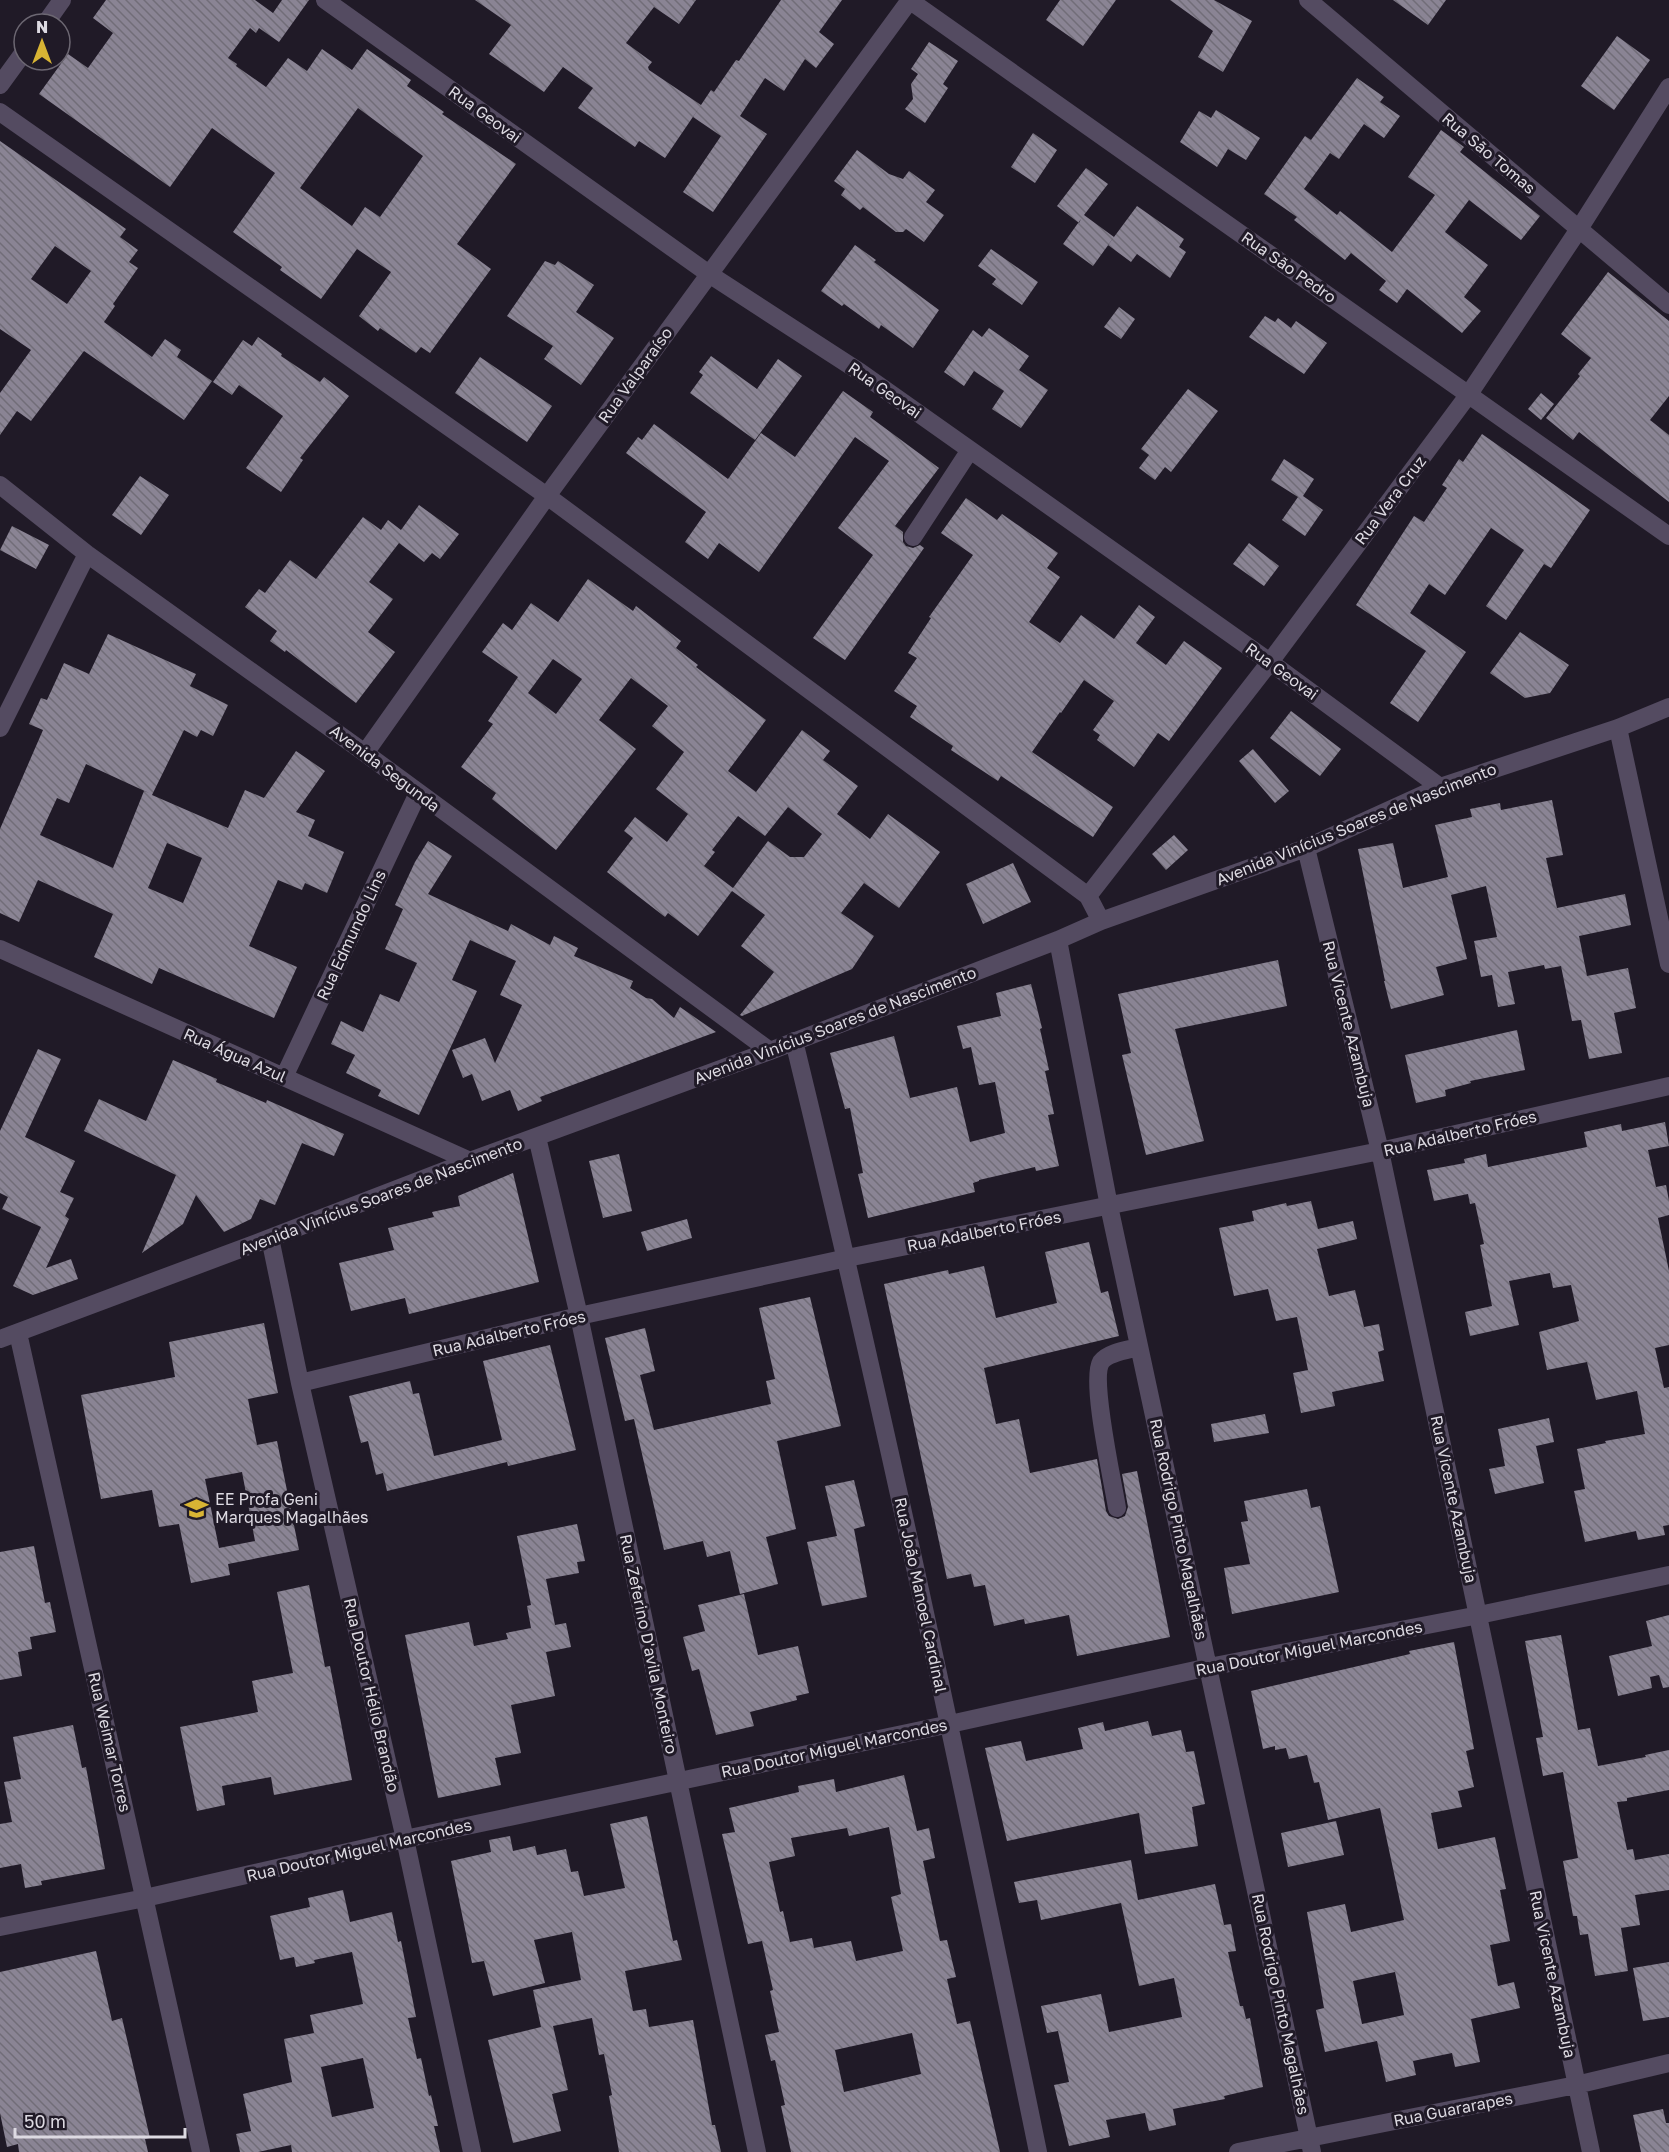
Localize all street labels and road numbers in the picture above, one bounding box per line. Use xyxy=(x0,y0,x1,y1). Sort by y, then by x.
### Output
street label: Rua Geovai xyxy=(445,81,525,147)
street label: Rua São Tomas xyxy=(1438,108,1540,198)
street label: Rua São Pedro xyxy=(1238,227,1340,307)
street label: Rua Valparaíso xyxy=(594,323,676,427)
street label: Rua Geovai xyxy=(844,357,926,423)
street label: Rua Vera Cruz xyxy=(1350,451,1430,549)
street label: Rua Geovai xyxy=(1242,638,1322,704)
street label: Avenida Segunda xyxy=(326,720,444,816)
street label: Avenida Vinícius Soares de Nascimento xyxy=(1213,758,1499,890)
street label: Rua Edmundo Lins xyxy=(312,867,390,1003)
street label: Rua Vicente Azambuja xyxy=(1319,939,1379,1109)
street label: Avenida Vinícius Soares de Nascimento xyxy=(691,962,979,1088)
street label: Rua Água Azul xyxy=(181,1023,289,1087)
street label: Rua Adalberto Fróes xyxy=(1382,1106,1538,1160)
street label: Avenida Vinícius Soares de Nascimento xyxy=(237,1133,525,1259)
street label: Rua Adalberto Fróes xyxy=(905,1206,1063,1256)
street label: Rua Adalberto Fróes xyxy=(431,1306,587,1360)
street label: Rua Vicente Azambuja xyxy=(1426,1413,1482,1585)
street label: Rua Rodrigo Pinto Magalhães xyxy=(1146,1417,1212,1641)
street label: Rua João Manoel Cardinal xyxy=(891,1496,951,1694)
street label: Rua Zeferino D'avila Monteiro xyxy=(616,1532,682,1756)
street label: Rua Doutor Hélio Brandão xyxy=(340,1596,404,1794)
street label: Rua Doutor Miguel Marcondes xyxy=(1194,1616,1424,1680)
street label: Rua Weimar Torres xyxy=(84,1670,136,1814)
street label: Rua Doutor Miguel Marcondes xyxy=(719,1714,949,1782)
street label: Rua Doutor Miguel Marcondes xyxy=(244,1814,474,1886)
street label: Rua Vicente Azambuja xyxy=(1525,1888,1581,2060)
street label: Rua Rodrigo Pinto Magalhães xyxy=(1248,1892,1314,2116)
street label: Rua Guararapes xyxy=(1392,2088,1514,2130)

